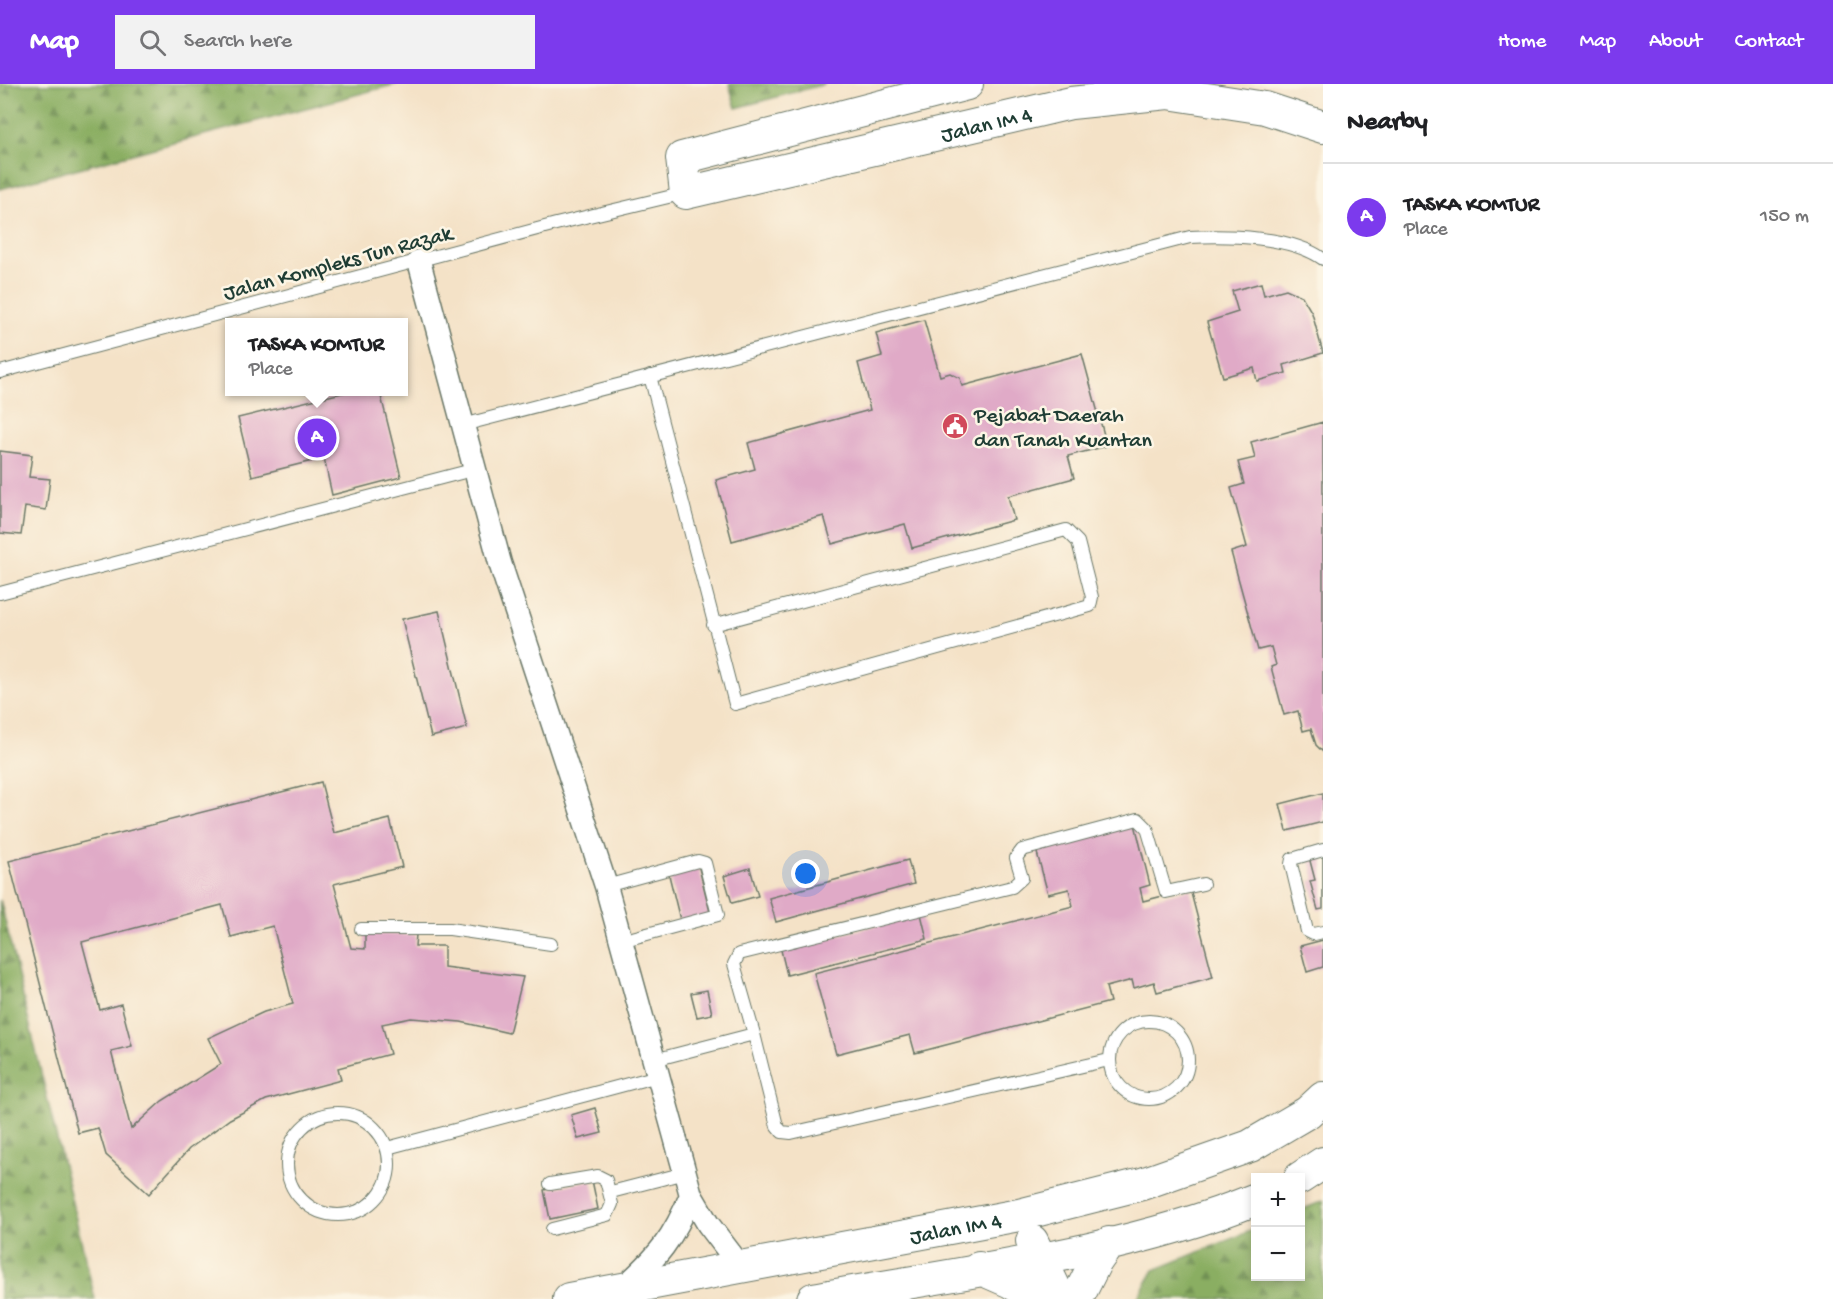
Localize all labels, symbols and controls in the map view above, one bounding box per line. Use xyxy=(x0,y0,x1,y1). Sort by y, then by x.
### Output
search box xyxy=(115,15,535,69)
text: Map xyxy=(30,26,79,59)
icon: search xyxy=(136,26,169,59)
text: Search here xyxy=(184,29,292,55)
text: Home xyxy=(1498,30,1546,55)
text: Map xyxy=(1579,30,1616,55)
text: About xyxy=(1649,30,1702,55)
text: Contact xyxy=(1735,30,1803,55)
street label: Jalan IM 4 xyxy=(939,103,1036,150)
text: Nearby xyxy=(1347,108,1428,139)
text: TASKA KOMTUR xyxy=(1404,193,1539,219)
text: A xyxy=(1361,206,1372,229)
text: 150 m xyxy=(1760,206,1809,229)
text: Place xyxy=(1404,219,1448,242)
street label: Jalan Kompleks Tun Razak xyxy=(221,221,457,308)
popup xyxy=(225,318,408,396)
text: TASKA KOMTUR xyxy=(249,333,384,359)
text: Place xyxy=(249,359,293,382)
place label: Pejabat Daerah dan Tanah Kuantan xyxy=(973,404,1152,455)
public building icon: Pejabat Daerah dan Tanah Kuantan xyxy=(940,411,970,441)
pin: A xyxy=(298,416,336,460)
your location xyxy=(791,859,820,888)
map controls xyxy=(1251,1173,1305,1281)
button: + xyxy=(1251,1173,1305,1227)
street label: Jalan IM 4 xyxy=(908,1209,1005,1252)
button: − xyxy=(1251,1227,1305,1281)

